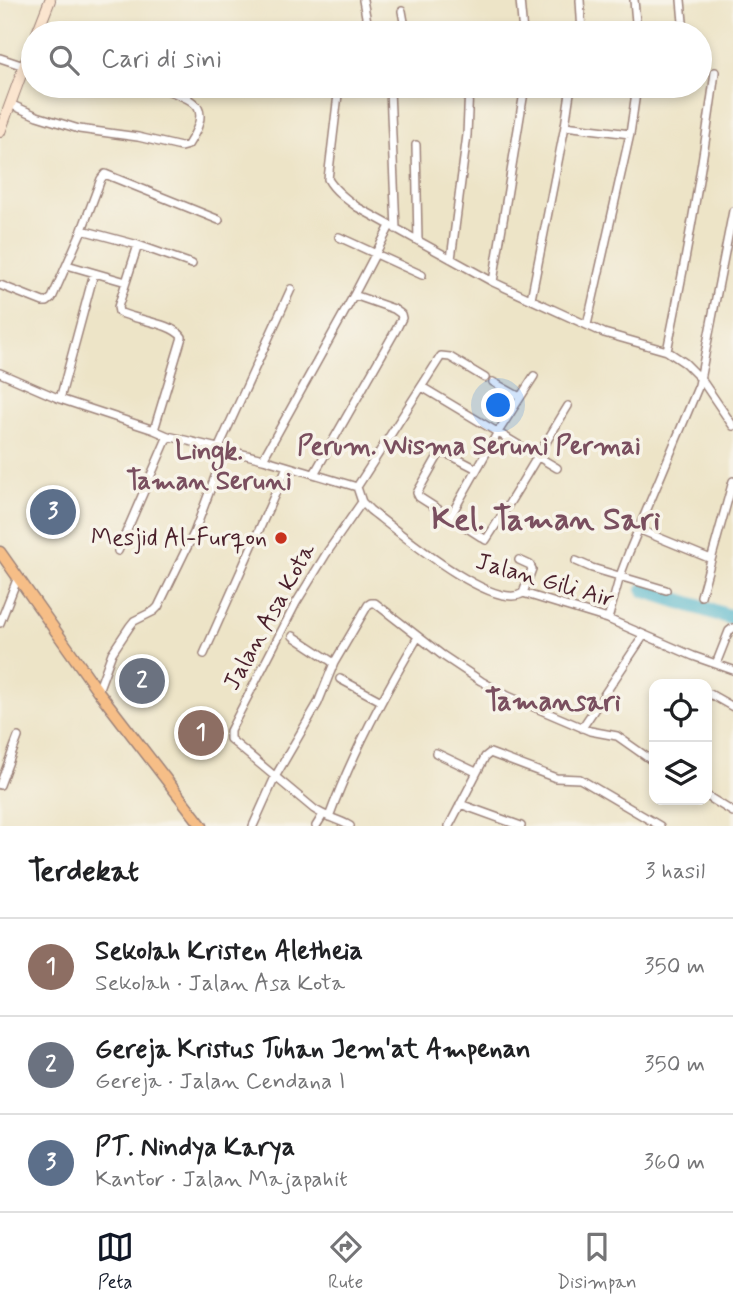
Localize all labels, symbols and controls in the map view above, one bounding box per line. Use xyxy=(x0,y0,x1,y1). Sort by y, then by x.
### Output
search box xyxy=(21,21,712,98)
icon: search xyxy=(45,41,83,79)
text: Cari di sini xyxy=(101,43,222,77)
your location xyxy=(481,388,515,422)
district label: Perum. Wisma Seruni Permai xyxy=(297,430,641,464)
district label: Lingk. Taman Seruni xyxy=(126,435,292,499)
pin: 3 xyxy=(30,486,76,538)
district label: Kel. Taman Sari xyxy=(432,499,660,541)
place label: Mesjid Al-Furqon xyxy=(91,523,267,554)
marker: Mesjid Al-Furqon xyxy=(273,530,289,546)
street label: Jalan Asa Kota xyxy=(217,537,323,696)
street label: Jalan Gili Air xyxy=(472,546,618,616)
pin: 2 xyxy=(119,655,165,707)
map controls xyxy=(649,679,712,805)
button: locate xyxy=(649,679,712,742)
district label: Tamansari xyxy=(485,684,621,721)
pin: 1 xyxy=(178,707,224,759)
button: layers xyxy=(649,742,712,805)
text: Terdekat xyxy=(28,852,139,891)
text: 3 hasil xyxy=(645,857,705,887)
text: Sekolah Kristen Aletheia xyxy=(95,935,363,969)
text: 1 xyxy=(46,952,56,982)
text: 350 m xyxy=(644,952,705,982)
text: Sekolah · Jalan Asa Kota xyxy=(95,969,345,999)
text: Gereja Kristus Tuhan Jem'at Ampenan xyxy=(95,1033,531,1067)
text: 2 xyxy=(45,1050,57,1080)
text: 350 m xyxy=(644,1050,705,1080)
text: Gereja · Jalan Cendana I xyxy=(95,1067,345,1097)
text: PT. Nindya Karya xyxy=(95,1131,295,1165)
text: 3 xyxy=(46,1148,56,1178)
text: 360 m xyxy=(644,1148,705,1178)
text: Kantor · Jalan Majapahit xyxy=(95,1165,348,1195)
tab: Peta xyxy=(96,1228,134,1295)
tab: Rute xyxy=(327,1228,365,1295)
tab: Disimpan xyxy=(557,1228,637,1295)

